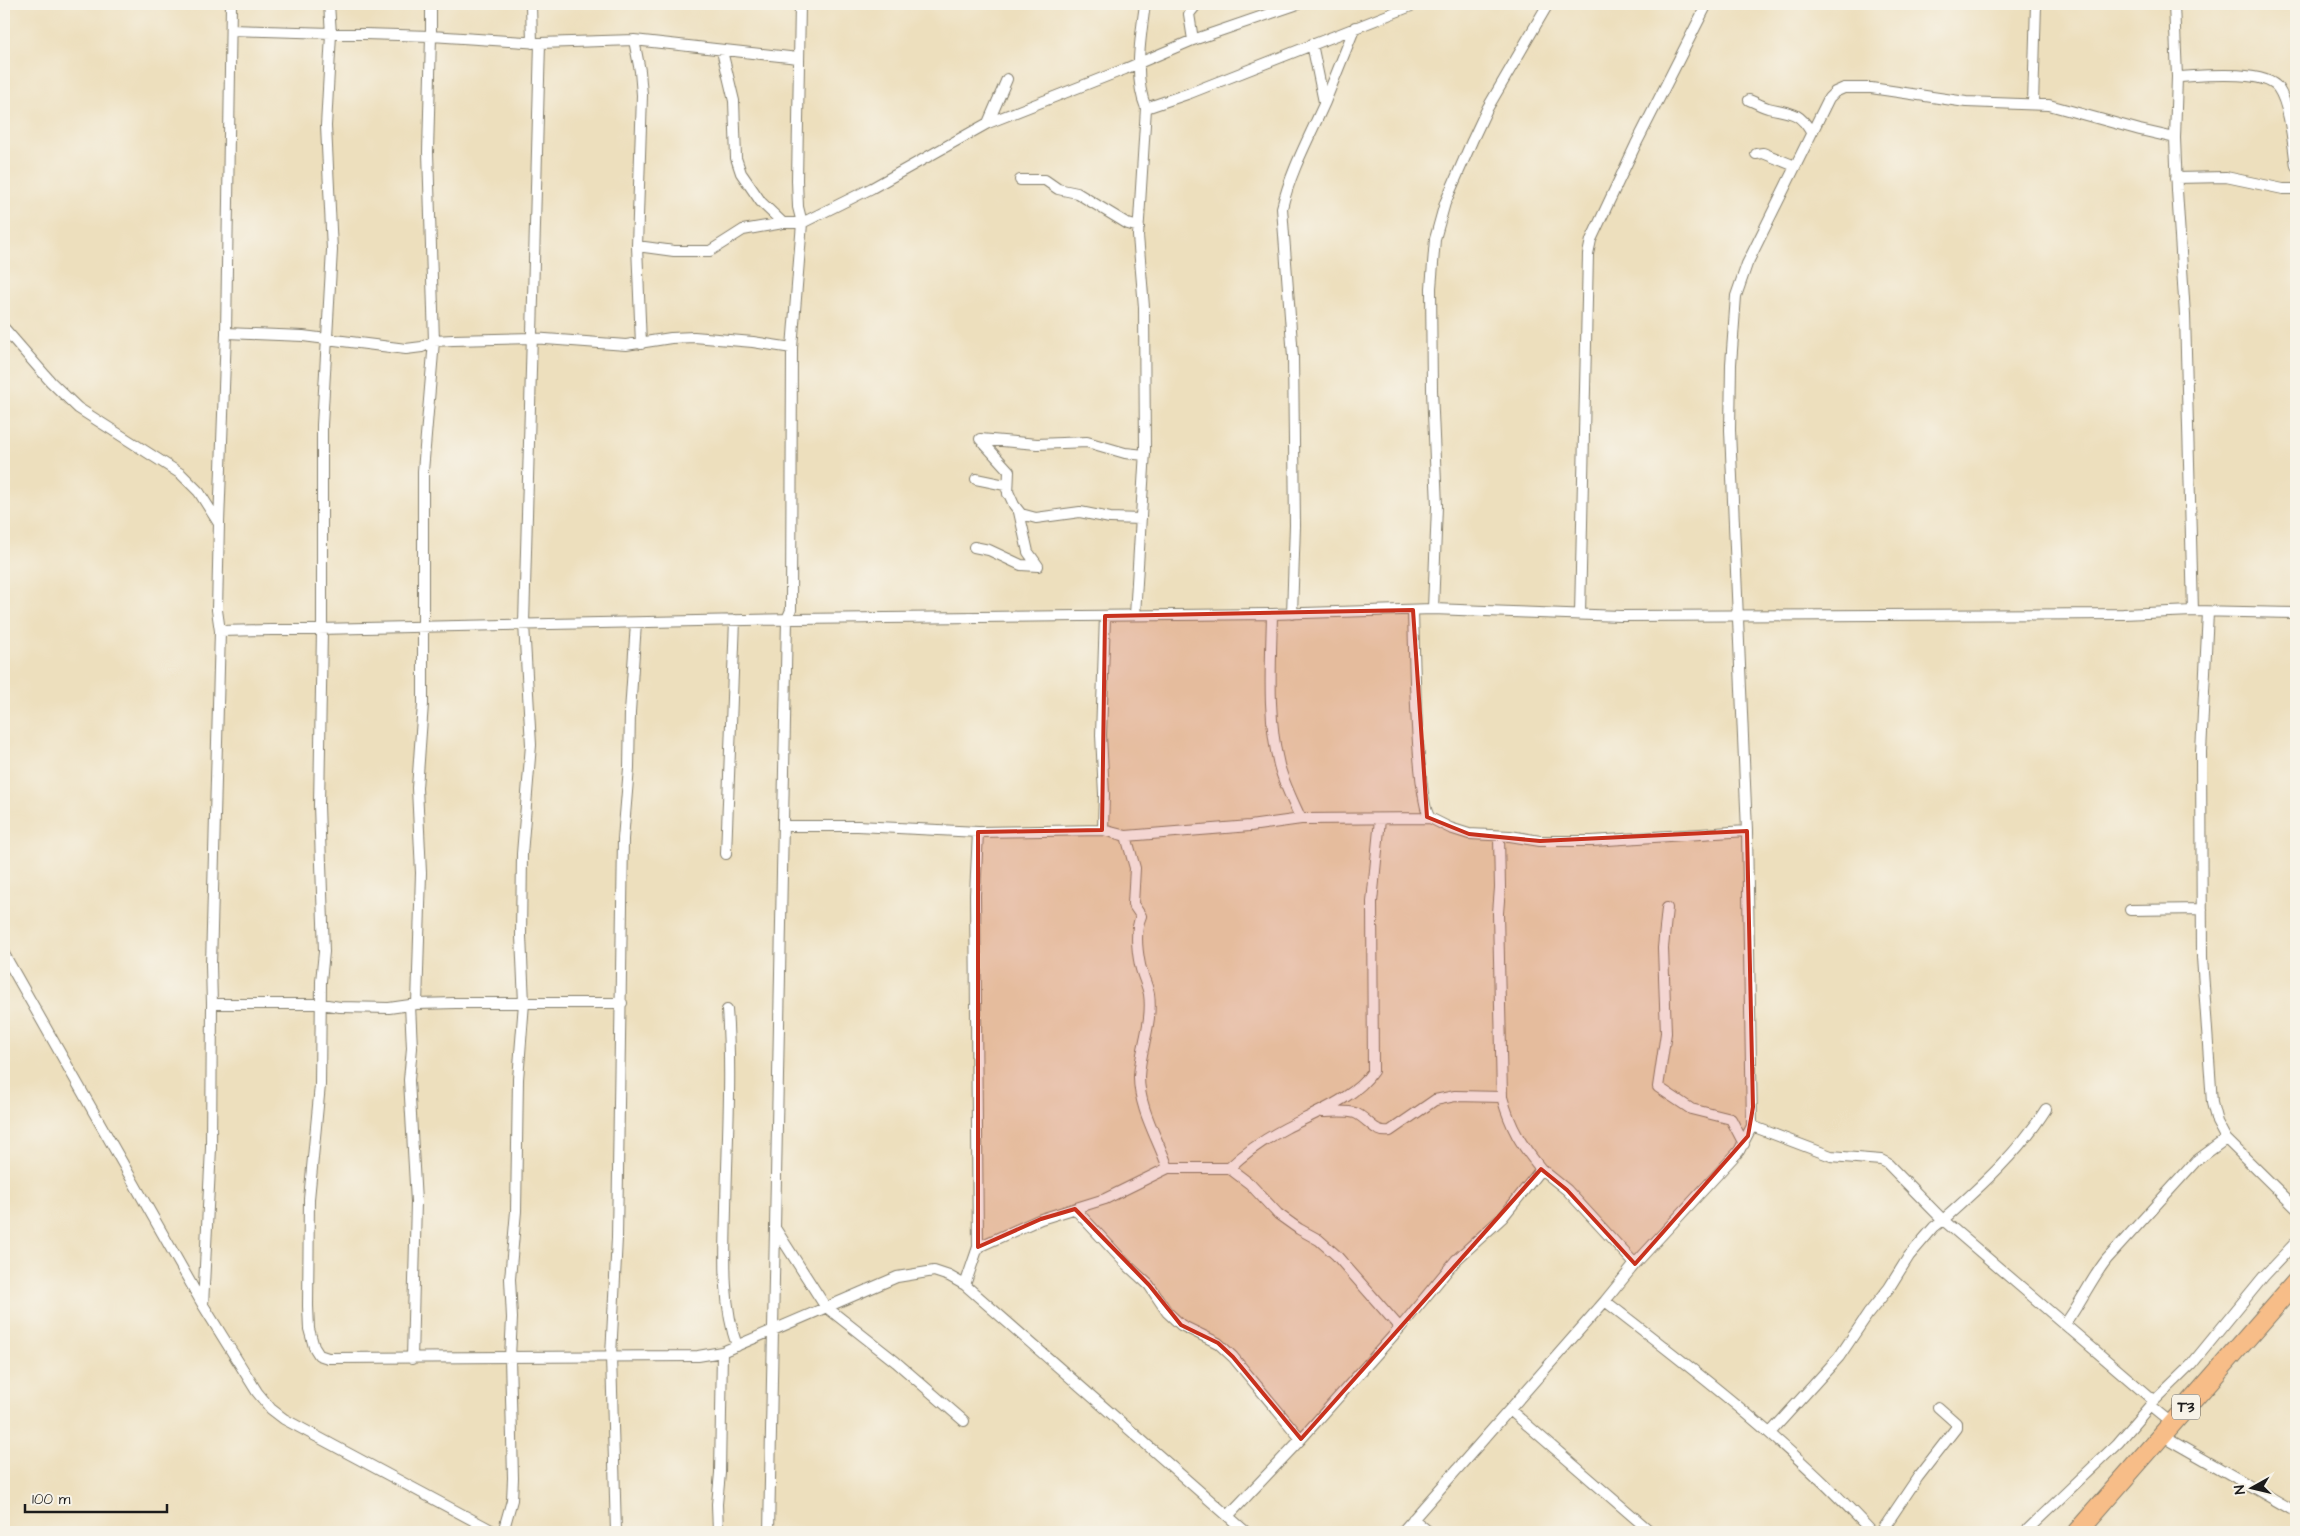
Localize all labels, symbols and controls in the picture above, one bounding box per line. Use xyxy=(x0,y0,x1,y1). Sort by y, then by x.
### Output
road number: T3 xyxy=(2172,1394,2200,1420)
north arrow xyxy=(2228,1464,2278,1514)
scale bar xyxy=(25,1481,168,1513)
text: N xyxy=(2230,1484,2251,1495)
text: 100 m xyxy=(32,1489,71,1510)

